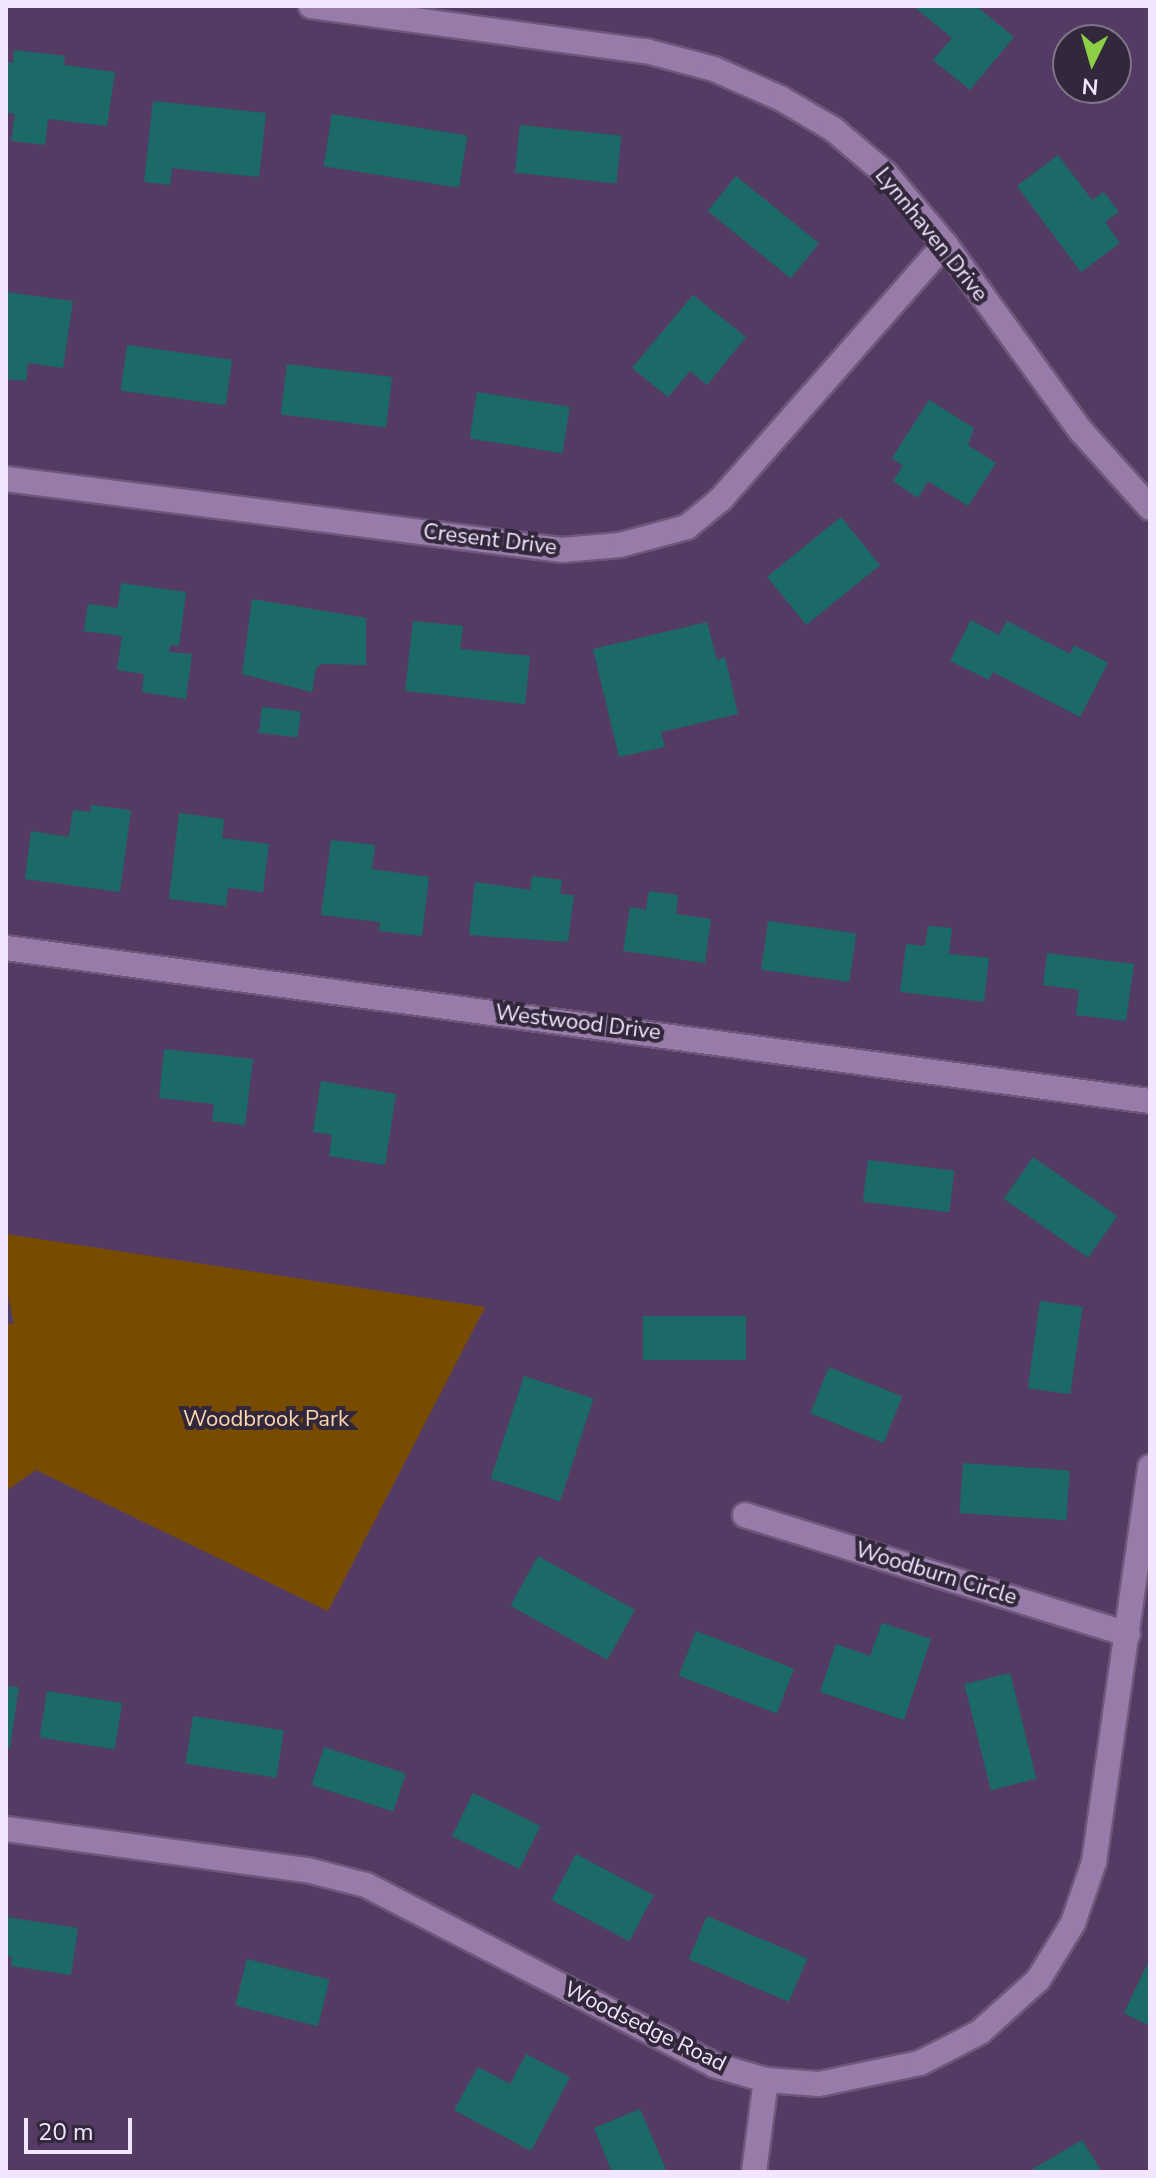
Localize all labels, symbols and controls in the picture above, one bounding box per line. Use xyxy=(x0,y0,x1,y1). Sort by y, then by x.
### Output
north arrow xyxy=(1052,24,1132,104)
text: N xyxy=(1081,70,1100,102)
street label: Lynnhaven Drive xyxy=(869,163,993,307)
street label: Cresent Drive xyxy=(422,519,558,561)
street label: Westwood Drive xyxy=(494,1000,662,1046)
park label: Woodbrook Park xyxy=(183,1407,349,1433)
street label: Woodburn Circle xyxy=(852,1537,1020,1611)
street label: Woodsedge Road xyxy=(560,1976,730,2078)
scale bar xyxy=(28,2102,136,2152)
text: 20 m xyxy=(38,2116,94,2148)

